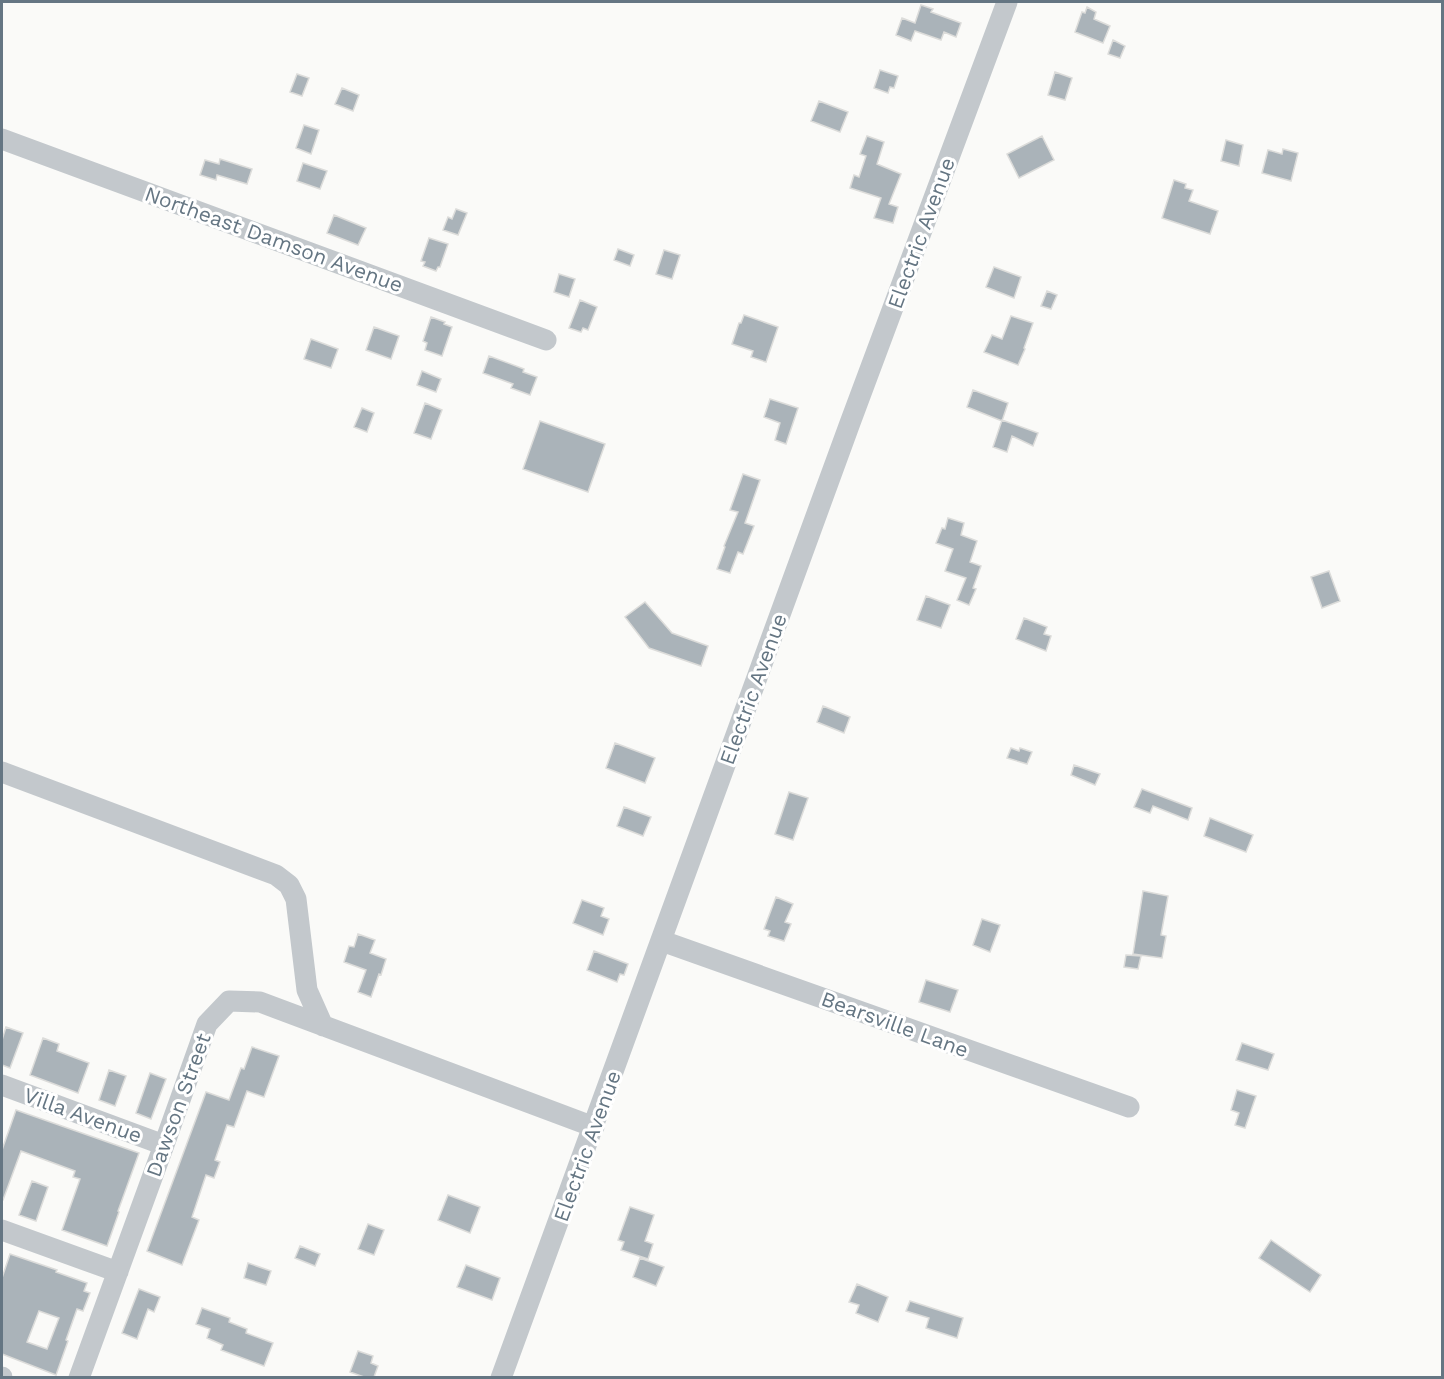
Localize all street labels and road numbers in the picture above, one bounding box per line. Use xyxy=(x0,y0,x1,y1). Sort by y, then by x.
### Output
street label: Electric Avenue xyxy=(882,154,960,312)
street label: Northeast Damson Avenue xyxy=(141,181,407,297)
street label: Electric Avenue xyxy=(714,610,792,768)
street label: Bearsville Lane xyxy=(818,986,972,1062)
street label: Dawson Street xyxy=(140,1030,216,1180)
street label: Electric Avenue xyxy=(548,1067,626,1225)
street label: Villa Avenue xyxy=(20,1082,146,1148)

